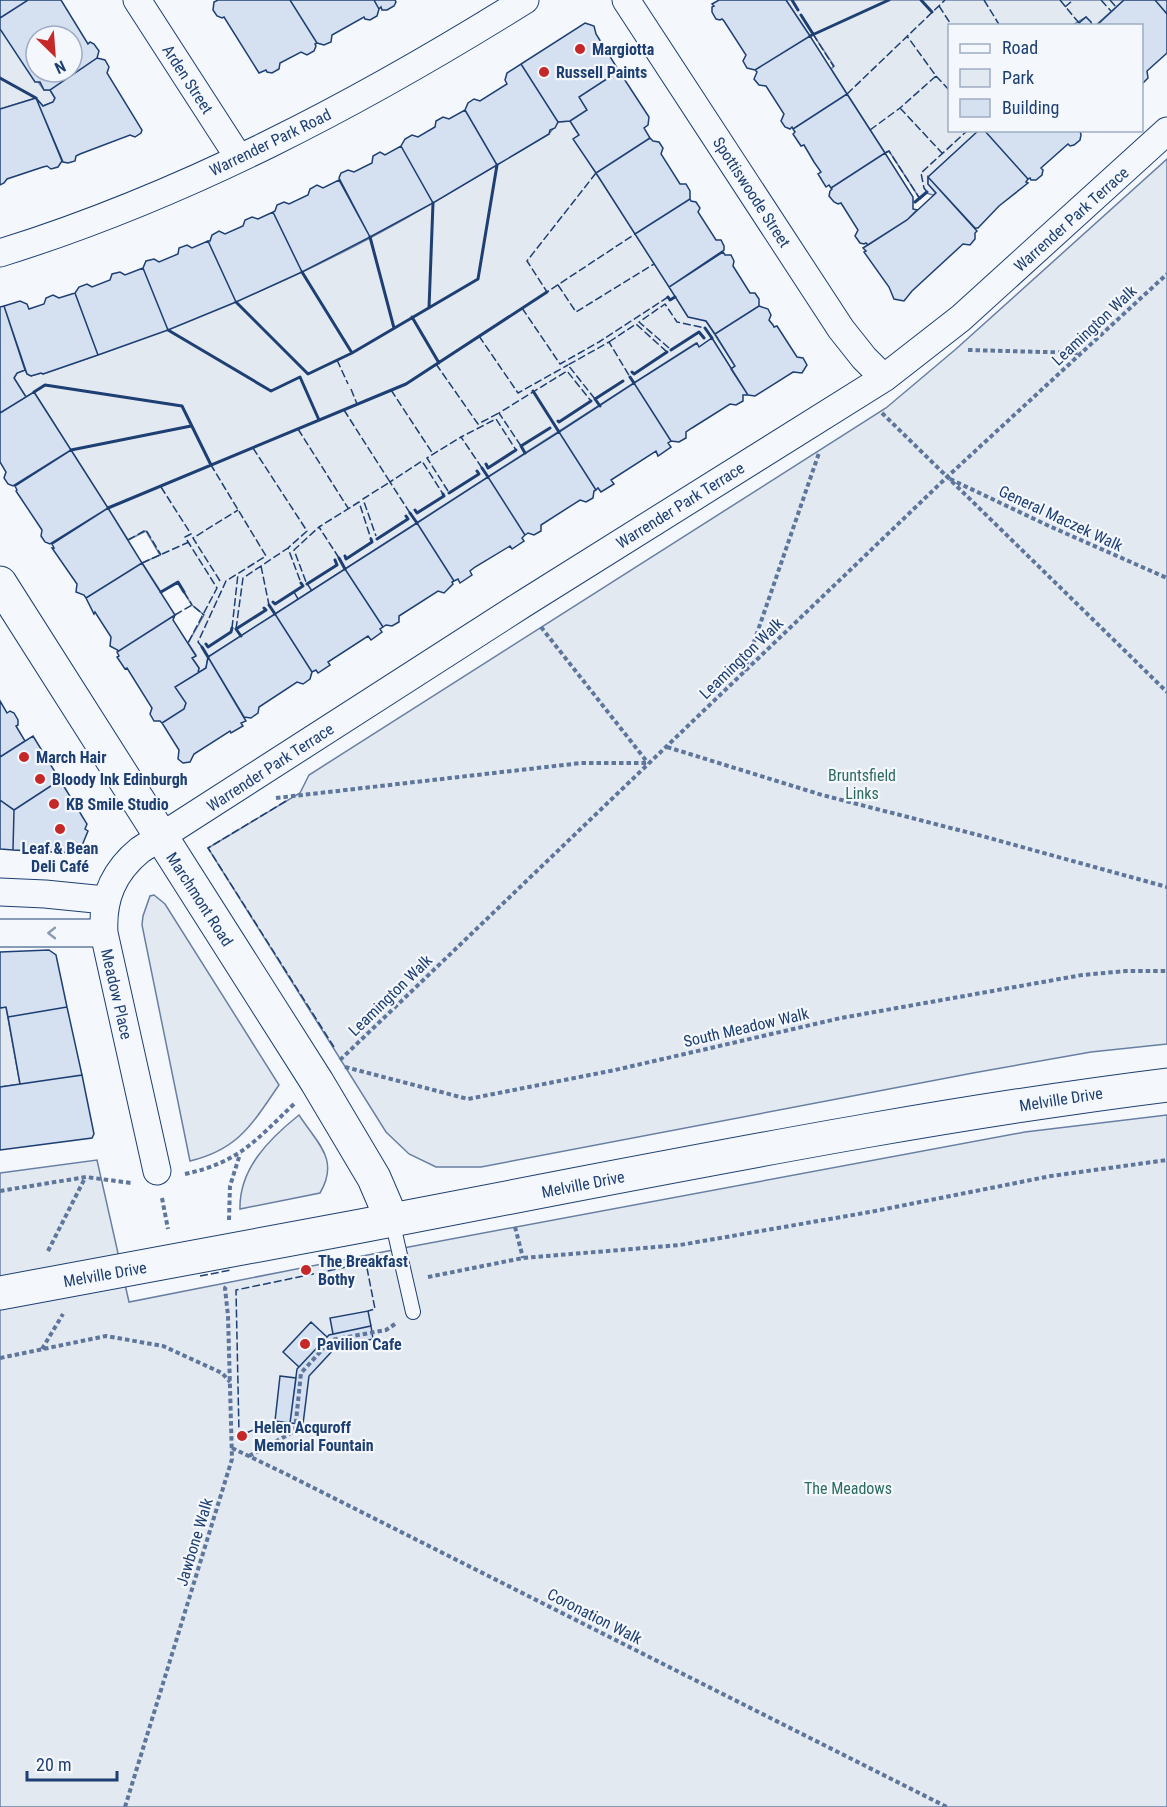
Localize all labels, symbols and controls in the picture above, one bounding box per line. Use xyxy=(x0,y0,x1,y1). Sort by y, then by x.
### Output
north arrow xyxy=(24,24,84,84)
legend xyxy=(948,24,1143,132)
text: Road xyxy=(1002,37,1038,58)
place label: Margiotta xyxy=(592,40,655,59)
street label: Arden Street xyxy=(158,41,217,118)
marker: Margiotta xyxy=(573,42,587,56)
text: N xyxy=(52,56,69,78)
place label: Russell Paints xyxy=(556,63,647,82)
marker: Russell Paints xyxy=(537,65,551,79)
text: Park xyxy=(1002,67,1034,88)
text: Building xyxy=(1002,97,1059,118)
street label: Warrender Park Road xyxy=(206,105,334,180)
street label: Spottiswoode Street xyxy=(709,134,794,251)
street label: Warrender Park Terrace xyxy=(1010,163,1132,276)
street label: Leamington Walk xyxy=(1048,281,1141,369)
street label: Warrender Park Terrace xyxy=(613,458,748,553)
street label: General Maczek Walk xyxy=(996,481,1127,556)
street label: Leamington Walk xyxy=(696,613,788,703)
street label: Warrender Park Terrace xyxy=(203,719,337,816)
place label: March Hair xyxy=(36,748,106,767)
marker: March Hair xyxy=(17,750,31,764)
park label: Bruntsfield Links xyxy=(828,766,896,803)
place label: Bloody Ink Edinburgh xyxy=(52,770,188,789)
marker: Bloody Ink Edinburgh xyxy=(33,772,47,786)
place label: KB Smile Studio xyxy=(66,795,169,814)
marker: KB Smile Studio xyxy=(47,797,61,811)
marker: Leaf & Bean Deli Café xyxy=(53,822,67,836)
place label: Leaf & Bean Deli Café xyxy=(22,839,99,876)
street label: Marchmont Road xyxy=(162,849,237,950)
one-way arrow xyxy=(47,927,56,939)
street label: Meadow Place xyxy=(97,947,136,1041)
street label: Leamington Walk xyxy=(345,950,437,1040)
street label: South Meadow Walk xyxy=(682,1004,811,1051)
street label: Melville Drive xyxy=(1018,1084,1104,1115)
street label: Melville Drive xyxy=(540,1167,626,1202)
place label: The Breakfast Bothy xyxy=(318,1252,408,1289)
street label: Melville Drive xyxy=(62,1258,148,1291)
marker: The Breakfast Bothy xyxy=(299,1263,313,1277)
place label: Pavilion Cafe xyxy=(317,1335,402,1354)
marker: Pavilion Cafe xyxy=(298,1337,312,1351)
place label: Helen Acquroff Memorial Fountain xyxy=(254,1418,374,1455)
marker: Helen Acquroff Memorial Fountain xyxy=(235,1429,249,1443)
park label: The Meadows xyxy=(804,1479,892,1498)
street label: Jawbone Walk xyxy=(172,1495,217,1588)
street label: Coronation Walk xyxy=(544,1584,646,1649)
scale bar xyxy=(27,1744,117,1782)
text: 20 m xyxy=(36,1754,71,1775)

